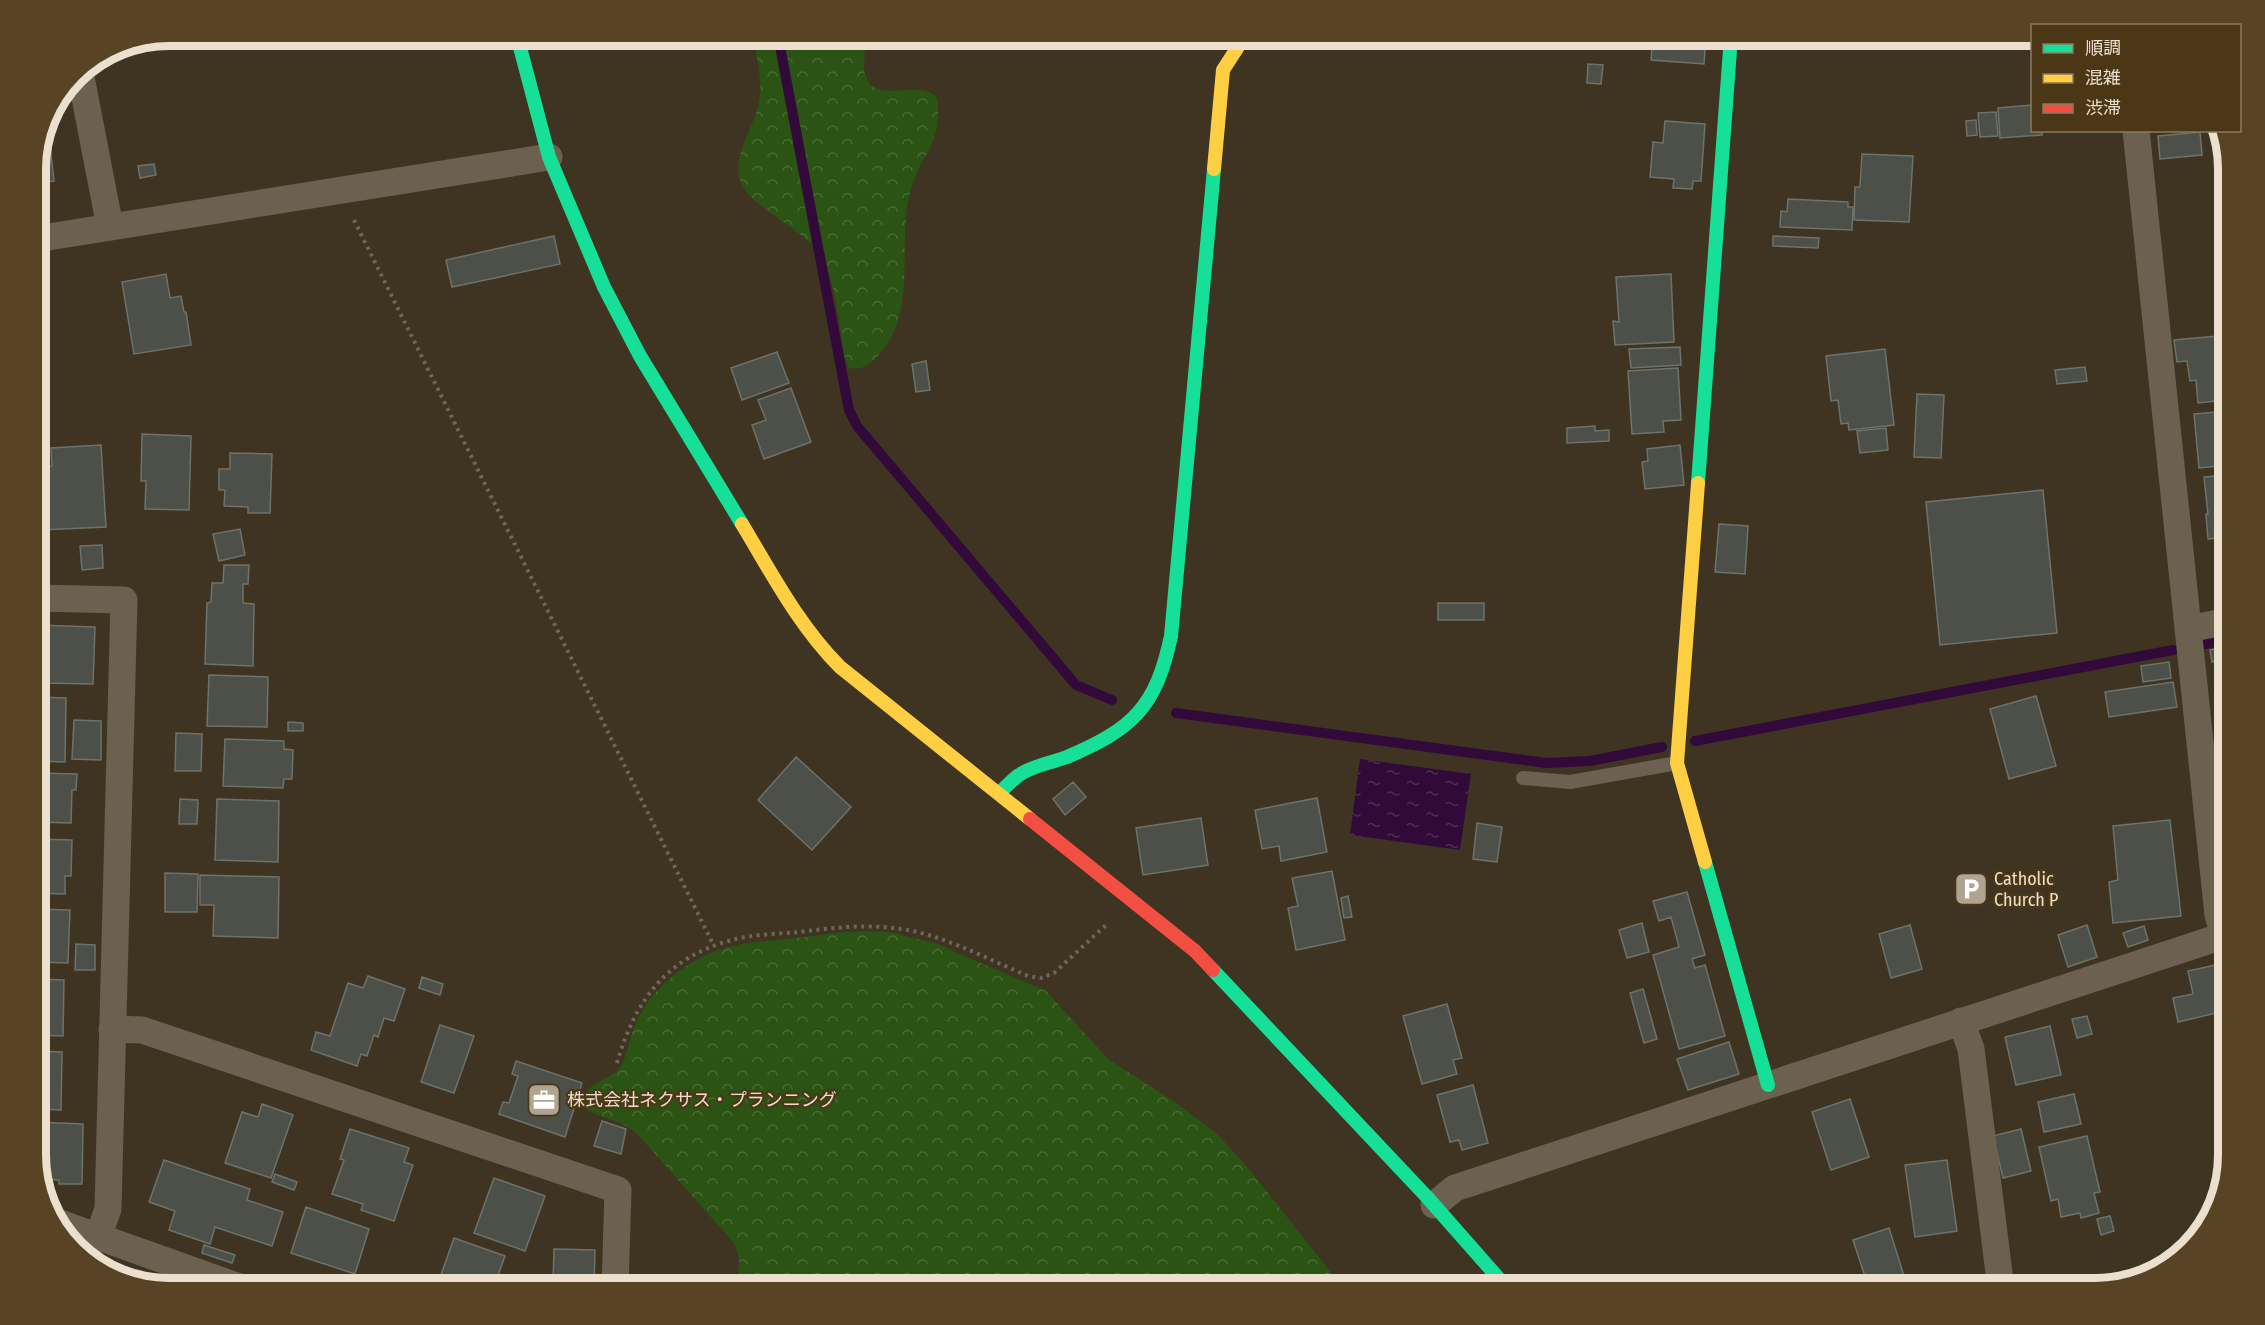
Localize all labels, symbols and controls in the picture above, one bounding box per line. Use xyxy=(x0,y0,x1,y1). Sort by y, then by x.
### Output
legend xyxy=(2031,24,2241,132)
text: 順調 xyxy=(2085,37,2121,59)
text: 混雑 xyxy=(2085,67,2121,89)
text: 渋滞 xyxy=(2085,97,2121,119)
place label: Catholic Church P xyxy=(1994,868,2058,911)
parking icon: Catholic Church P xyxy=(1953,871,1989,907)
office icon: 株式会社ネクサス・プランニング xyxy=(526,1082,562,1118)
place label: 株式会社ネクサス・プランニング xyxy=(567,1089,837,1111)

